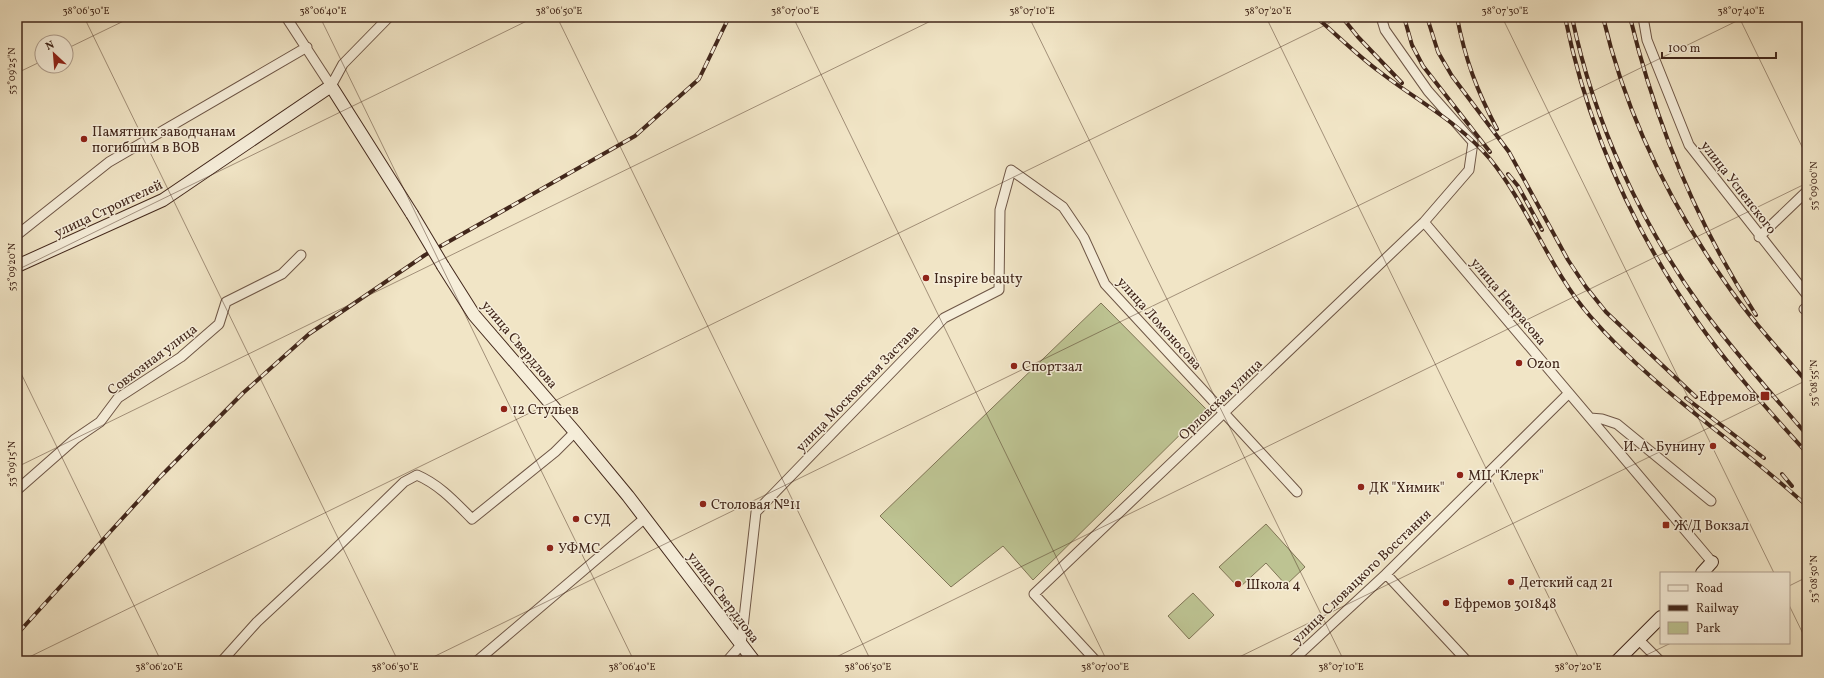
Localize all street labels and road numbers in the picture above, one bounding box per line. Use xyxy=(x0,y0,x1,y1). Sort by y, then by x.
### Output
street label: улица Успенского xyxy=(1695,137,1780,238)
street label: улица Строителей xyxy=(51,176,166,243)
street label: улица Некрасова xyxy=(1465,254,1550,350)
street label: улица Ломоносова xyxy=(1112,273,1206,375)
street label: улица Свердлова xyxy=(476,297,561,393)
street label: Совхозная улица xyxy=(104,320,202,400)
street label: улица Московская Застава xyxy=(792,321,924,457)
street label: Орловская улица xyxy=(1175,355,1267,445)
street label: улица Словацкого Восстания xyxy=(1288,505,1436,649)
street label: улица Свердлова xyxy=(682,548,763,647)

